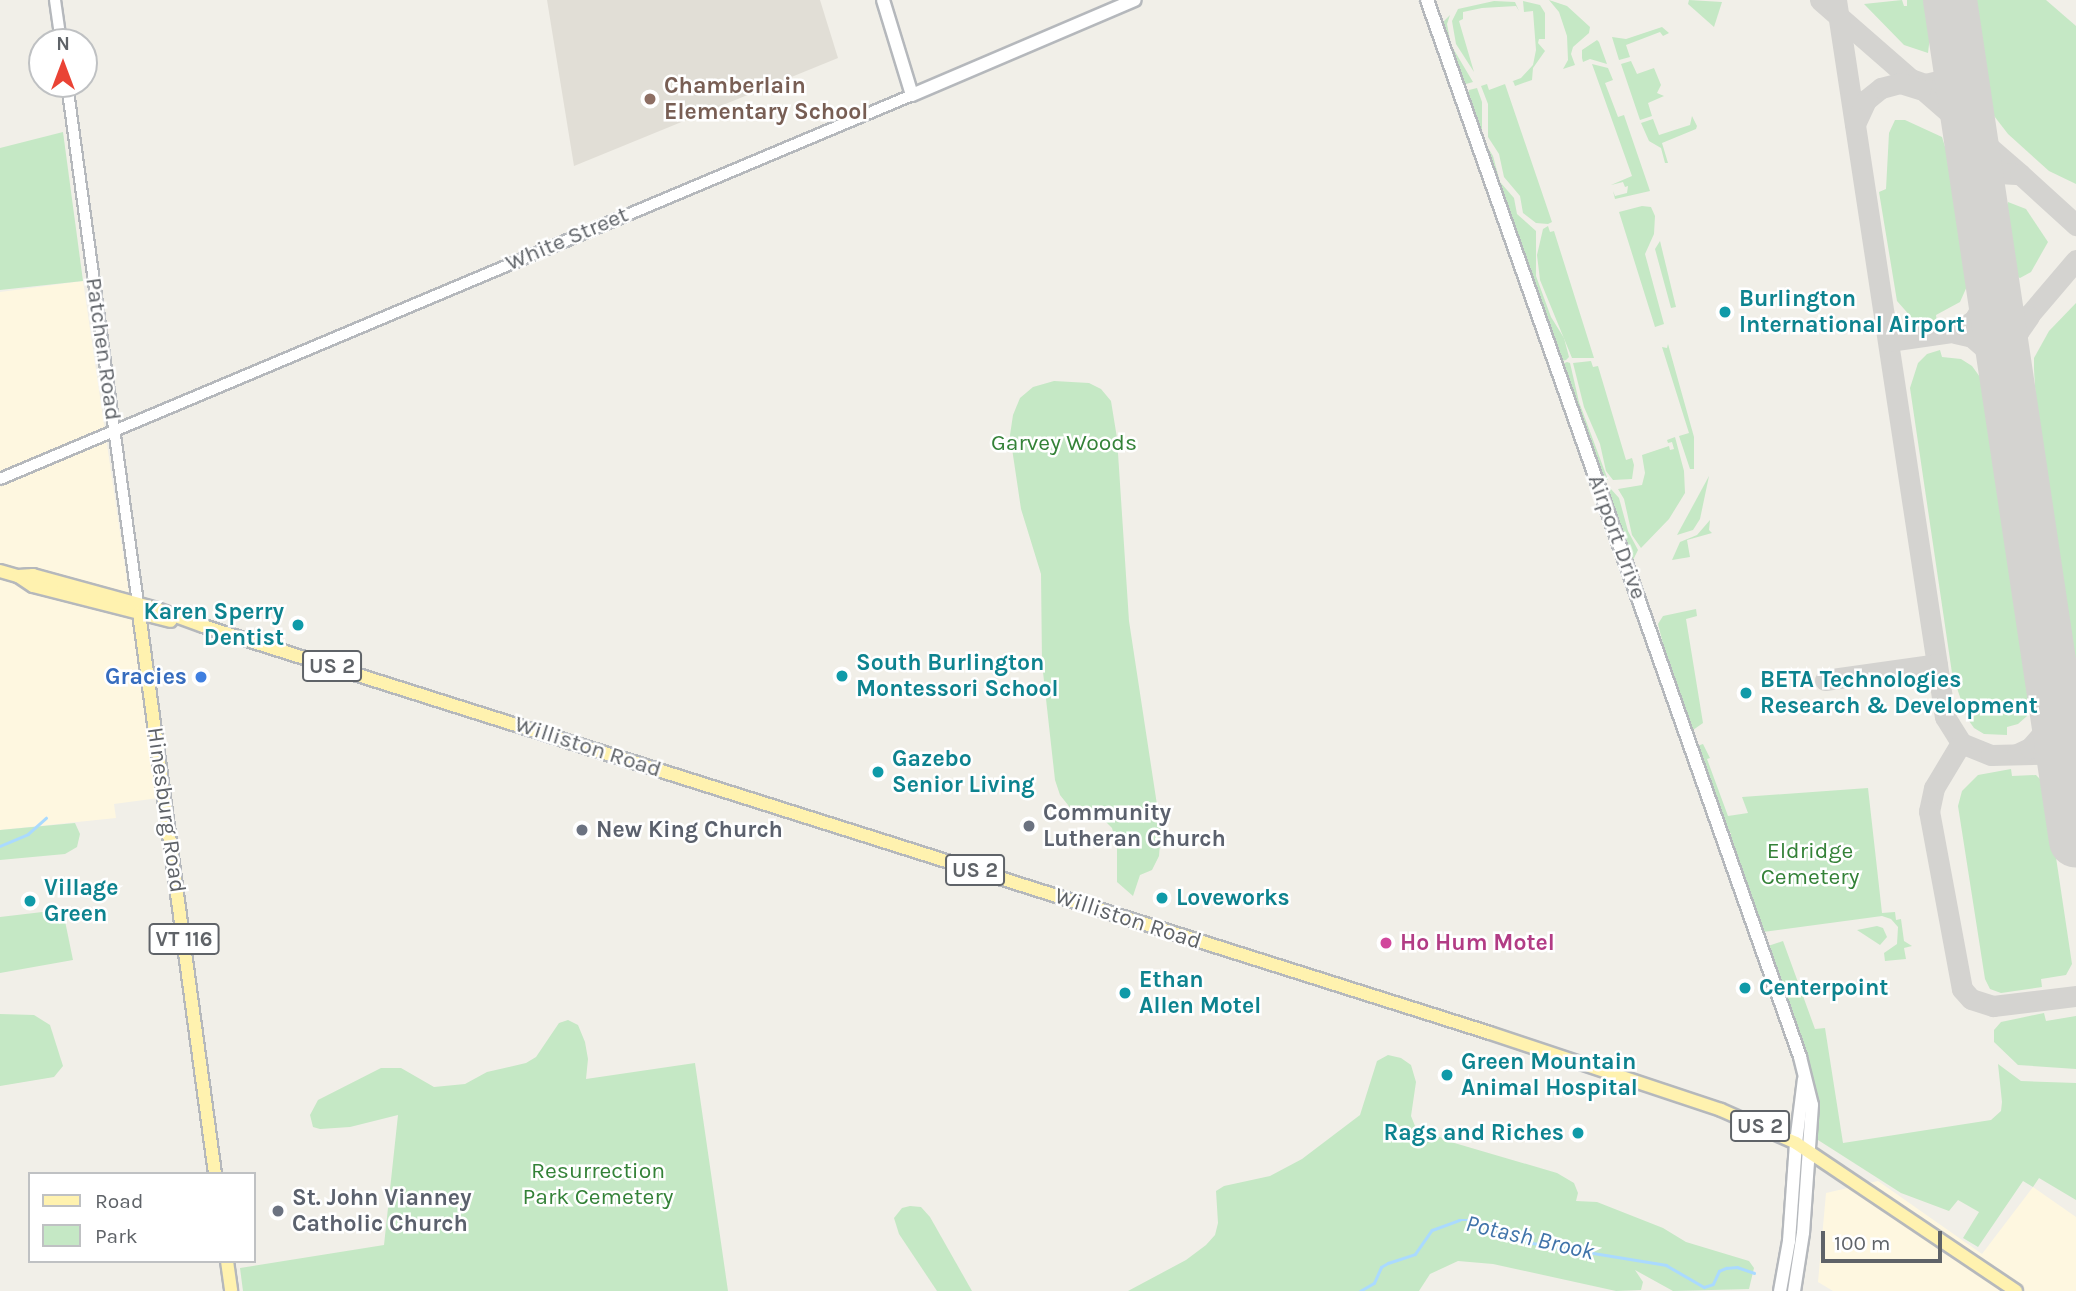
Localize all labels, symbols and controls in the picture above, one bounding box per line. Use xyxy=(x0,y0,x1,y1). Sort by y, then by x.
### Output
north arrow xyxy=(28,28,98,98)
text: N xyxy=(56,33,70,55)
place label: Chamberlain Elementary School xyxy=(664,72,868,126)
marker: Chamberlain Elementary School xyxy=(642,91,658,107)
street label: White Street xyxy=(502,201,632,277)
street label: Patchen Road xyxy=(79,276,127,422)
place label: Burlington International Airport xyxy=(1739,285,1965,339)
marker: Burlington International Airport xyxy=(1717,304,1733,320)
park label: Garvey Woods xyxy=(991,429,1137,457)
street label: Airport Drive xyxy=(1582,471,1652,603)
place label: Karen Sperry Dentist xyxy=(144,598,284,652)
marker: Karen Sperry Dentist xyxy=(290,617,306,633)
road number: US 2 xyxy=(300,648,364,684)
place label: South Burlington Montessori School xyxy=(856,649,1059,703)
place label: Gracies xyxy=(105,663,187,691)
place label: BETA Technologies Research & Development xyxy=(1760,666,2038,720)
marker: South Burlington Montessori School xyxy=(834,668,850,684)
marker: Gracies xyxy=(193,669,209,685)
marker: BETA Technologies Research & Development xyxy=(1738,685,1754,701)
street label: Williston Road xyxy=(511,710,665,784)
street label: Hinesburg Road xyxy=(141,725,191,895)
place label: Gazebo Senior Living xyxy=(892,745,1035,799)
marker: Gazebo Senior Living xyxy=(870,764,886,780)
place label: Community Lutheran Church xyxy=(1043,799,1226,853)
place label: New King Church xyxy=(596,816,783,844)
marker: Community Lutheran Church xyxy=(1021,818,1037,834)
marker: New King Church xyxy=(574,822,590,838)
park label: Eldridge Cemetery xyxy=(1761,837,1859,891)
road number: US 2 xyxy=(944,852,1006,888)
place label: Village Green xyxy=(44,874,118,928)
street label: Williston Road xyxy=(1051,882,1205,956)
place label: Loveworks xyxy=(1176,884,1290,912)
marker: Loveworks xyxy=(1154,890,1170,906)
marker: Village Green xyxy=(22,893,38,909)
road number: VT 116 xyxy=(147,922,221,956)
place label: Ho Hum Motel xyxy=(1400,929,1555,957)
marker: Ho Hum Motel xyxy=(1378,935,1394,951)
place label: Ethan Allen Motel xyxy=(1139,966,1261,1020)
place label: Centerpoint xyxy=(1759,974,1888,1002)
marker: Centerpoint xyxy=(1737,980,1753,996)
marker: Ethan Allen Motel xyxy=(1117,985,1133,1001)
place label: Green Mountain Animal Hospital xyxy=(1461,1048,1638,1102)
marker: Green Mountain Animal Hospital xyxy=(1439,1067,1455,1083)
road number: US 2 xyxy=(1728,1108,1792,1144)
place label: Rags and Riches xyxy=(1384,1119,1564,1147)
marker: Rags and Riches xyxy=(1570,1125,1586,1141)
park label: Resurrection Park Cemetery xyxy=(523,1157,673,1211)
legend xyxy=(28,1172,256,1263)
place label: St. John Vianney Catholic Church xyxy=(292,1184,471,1238)
text: Road xyxy=(95,1189,143,1213)
marker: St. John Vianney Catholic Church xyxy=(270,1203,286,1219)
water label: Potash Brook xyxy=(1463,1209,1597,1267)
scale bar xyxy=(1824,1218,1945,1262)
text: Park xyxy=(95,1224,138,1248)
text: 100 m xyxy=(1834,1231,1891,1255)

